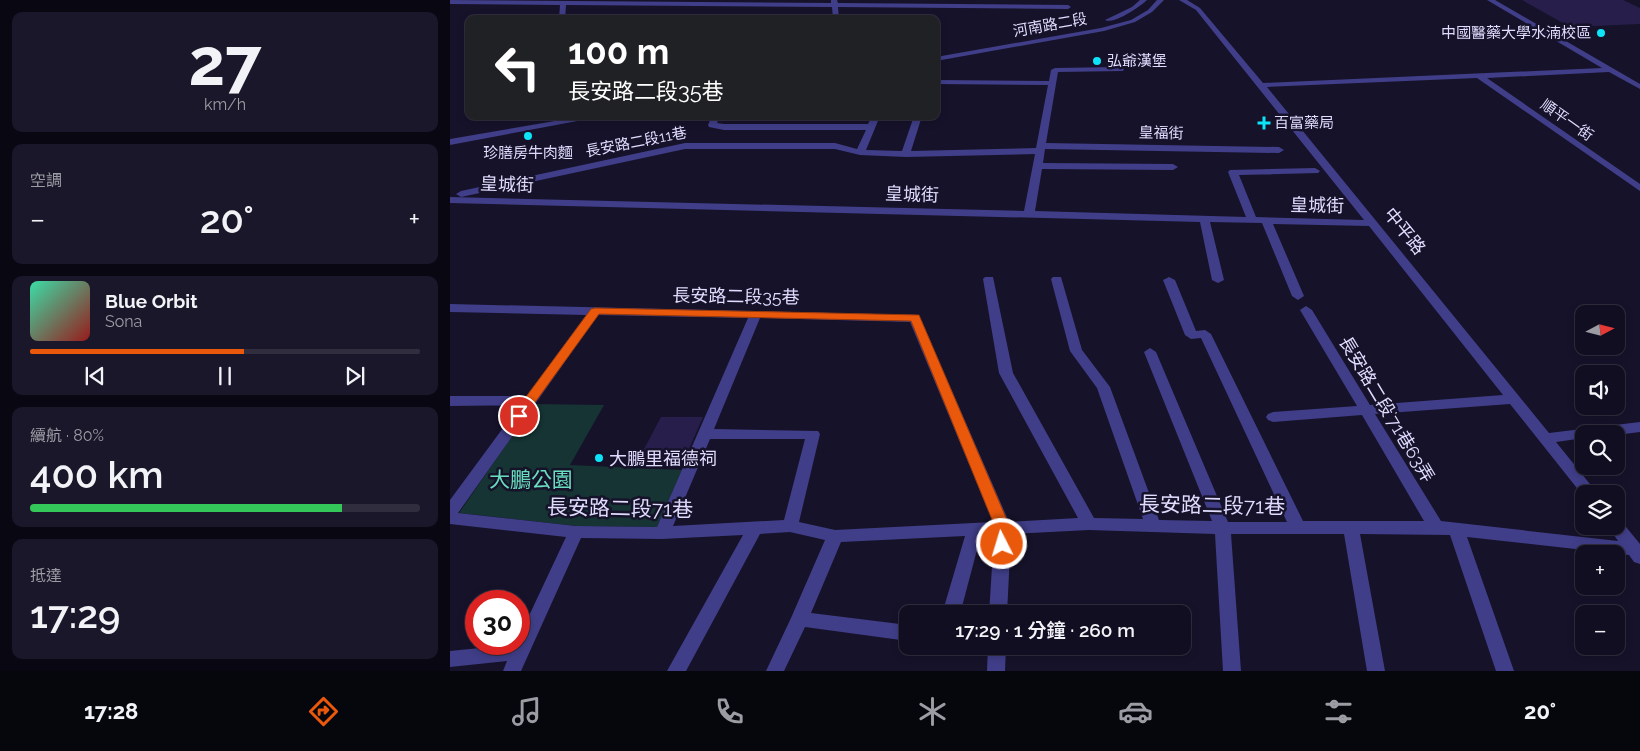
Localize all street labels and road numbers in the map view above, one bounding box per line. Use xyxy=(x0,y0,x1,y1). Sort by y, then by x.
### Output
street label: 河南路二段 xyxy=(1011,10,1089,40)
street label: 順平一街 xyxy=(1537,95,1597,145)
street label: 長安路二段11巷 xyxy=(584,123,688,161)
street label: 皇福街 xyxy=(1138,124,1184,142)
street label: 皇城街 xyxy=(480,173,534,195)
street label: 皇城街 xyxy=(885,183,939,205)
street label: 皇城街 xyxy=(1290,194,1344,216)
street label: 中平路 xyxy=(1380,203,1430,259)
street label: 長安路二段35巷 xyxy=(672,284,800,308)
street label: 長安路二段˙71巷63弄 xyxy=(1335,332,1439,486)
street label: 長安路二段71巷 xyxy=(1139,491,1285,519)
street label: 長安路二段71巷 xyxy=(547,494,693,522)

